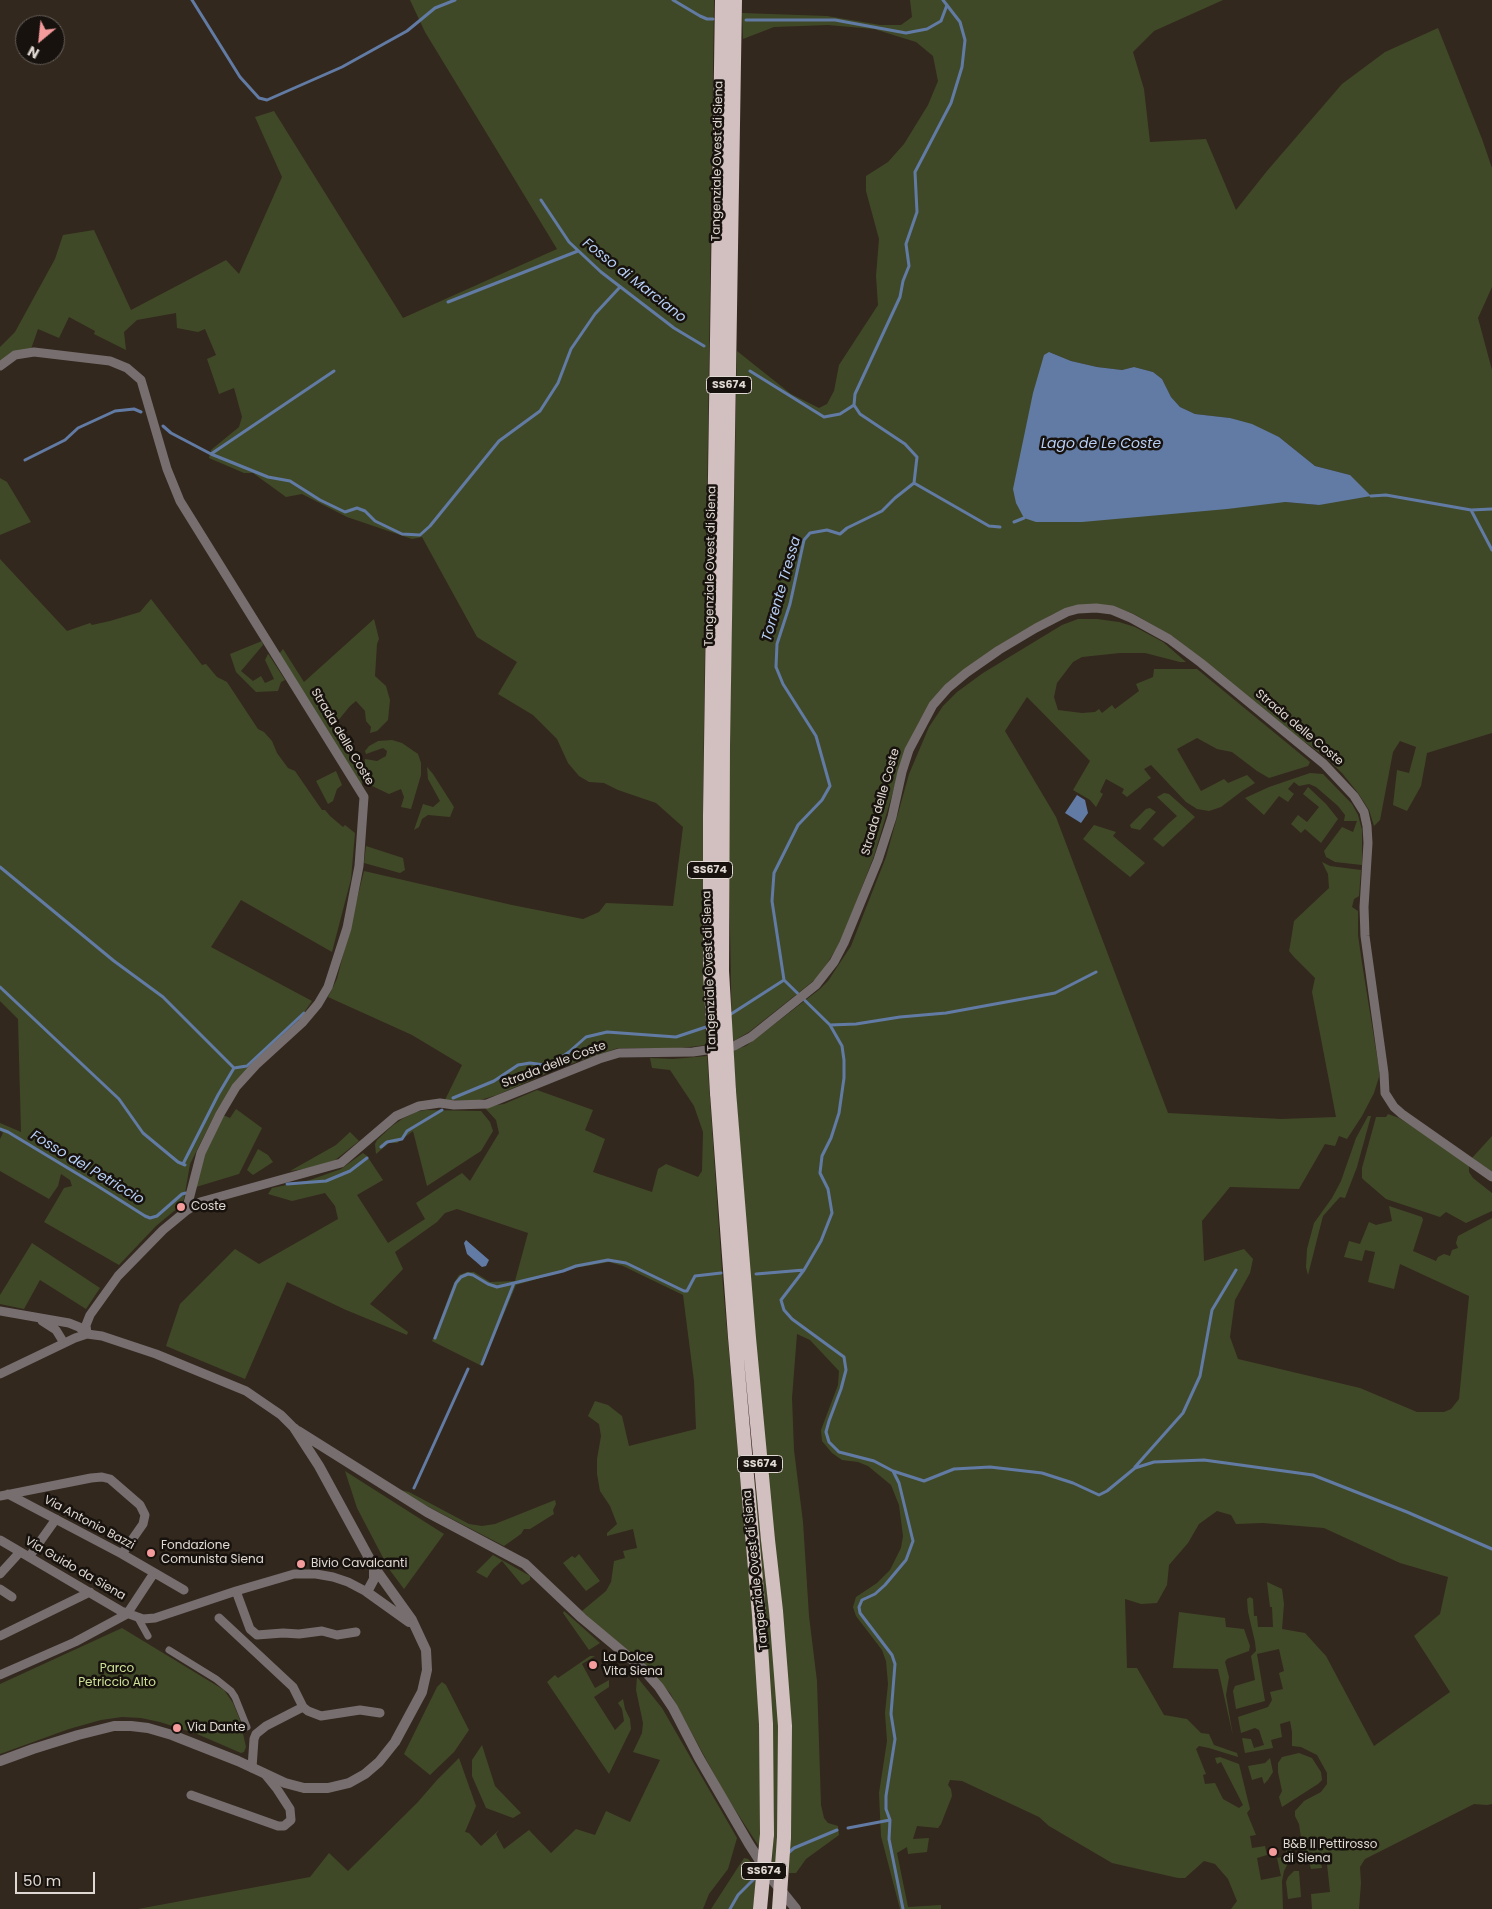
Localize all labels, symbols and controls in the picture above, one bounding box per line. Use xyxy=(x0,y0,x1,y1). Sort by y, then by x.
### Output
north arrow xyxy=(15,15,65,65)
text: N xyxy=(24,41,43,64)
street label: Tangenziale Ovest di Siena xyxy=(709,81,727,241)
water label: Fosso di Marciano xyxy=(579,235,689,327)
road number: SS674 xyxy=(706,376,752,394)
water label: Lago de Le Coste xyxy=(1041,436,1161,452)
street label: Tangenziale Ovest di Siena xyxy=(702,486,720,646)
water label: Torrente Tressa xyxy=(759,535,805,643)
street label: Strada delle Coste xyxy=(307,686,377,788)
street label: Strada delle Coste xyxy=(1252,687,1346,769)
street label: Strada delle Coste xyxy=(859,747,903,857)
road number: SS674 xyxy=(688,862,732,878)
street label: Tangenziale Ovest di Siena xyxy=(700,891,720,1051)
street label: Strada delle Coste xyxy=(500,1038,608,1092)
water label: Fosso del Petriccio xyxy=(27,1127,147,1209)
place label: Coste xyxy=(191,1200,226,1214)
marker: Coste xyxy=(175,1201,187,1213)
road number: SS674 xyxy=(738,1456,782,1472)
street label: Tangenziale Ovest di Siena xyxy=(740,1489,772,1651)
street label: Via Antonio Bazzi xyxy=(41,1493,137,1553)
street label: Via Guido da Siena xyxy=(22,1534,128,1604)
place label: Fondazione Comunista Siena xyxy=(161,1539,264,1567)
marker: Fondazione Comunista Siena xyxy=(145,1547,157,1559)
place label: Bivio Cavalcanti xyxy=(311,1557,407,1571)
marker: Bivio Cavalcanti xyxy=(295,1558,307,1570)
place label: La Dolce Vita Siena xyxy=(603,1651,663,1679)
marker: La Dolce Vita Siena xyxy=(587,1659,599,1671)
park label: Parco Petriccio Alto xyxy=(78,1662,156,1690)
place label: Via Dante xyxy=(187,1721,245,1735)
marker: Via Dante xyxy=(171,1722,183,1734)
place label: B&B Il Pettirosso di Siena xyxy=(1283,1838,1377,1866)
marker: B&B Il Pettirosso di Siena xyxy=(1267,1846,1279,1858)
scale bar xyxy=(18,1862,98,1894)
road number: SS674 xyxy=(742,1862,786,1880)
text: 50 m xyxy=(23,1870,61,1891)

